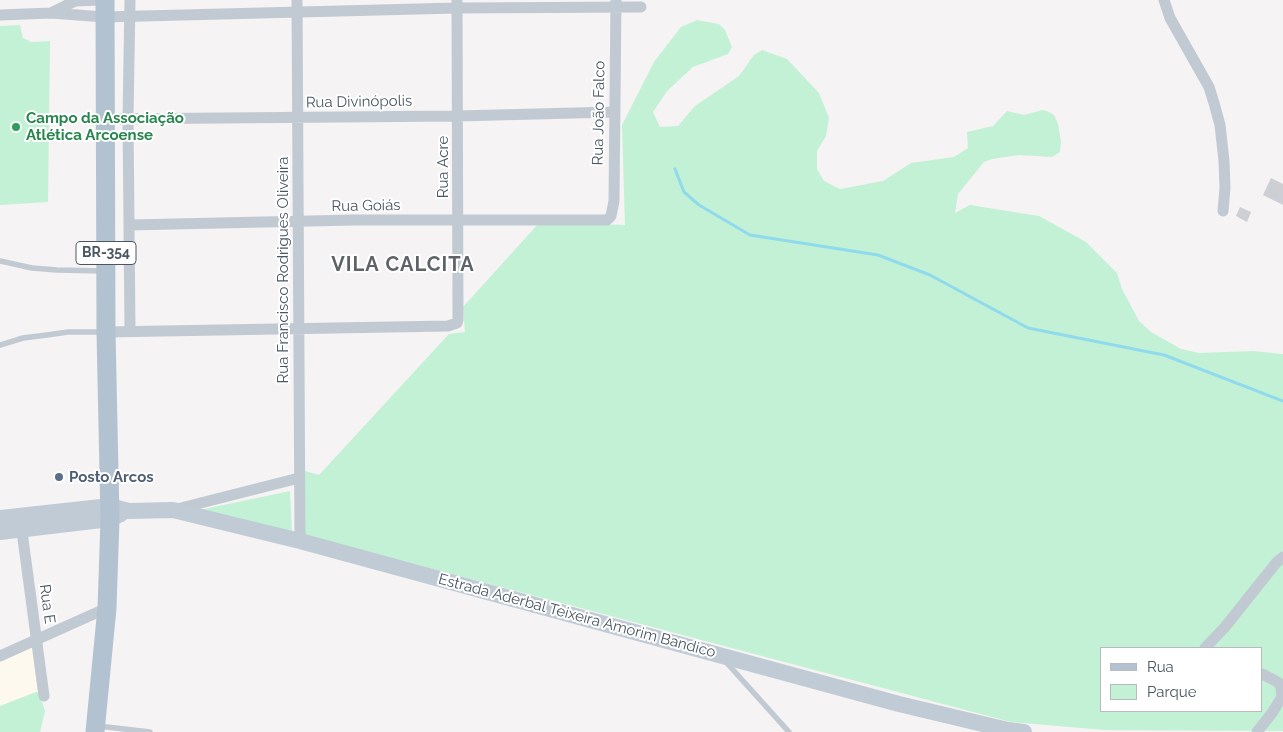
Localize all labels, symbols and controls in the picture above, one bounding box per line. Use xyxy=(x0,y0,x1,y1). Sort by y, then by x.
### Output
street label: Rua João Falco xyxy=(589,60,609,166)
street label: Rua Divinópolis xyxy=(306,92,412,112)
place label: Campo da Associação Atlética Arcoense xyxy=(26,109,184,144)
marker: Campo da Associação Atlética Arcoense xyxy=(10,121,22,133)
street label: Rua Acre xyxy=(434,136,452,198)
street label: Rua Francisco Rodrigues Oliveira xyxy=(274,157,292,383)
street label: Rua Goiás xyxy=(331,196,401,216)
road number: BR-354 xyxy=(76,242,136,264)
district label: VILA CALCITA xyxy=(330,253,476,277)
place label: Posto Arcos xyxy=(69,468,154,486)
marker: Posto Arcos xyxy=(53,471,65,483)
street label: Estrada Aderbal Teixeira Amorim Bandico xyxy=(436,570,718,662)
street label: Rua E xyxy=(35,583,59,625)
legend xyxy=(1100,647,1263,712)
text: Rua xyxy=(1147,658,1174,676)
text: Parque xyxy=(1147,683,1196,701)

